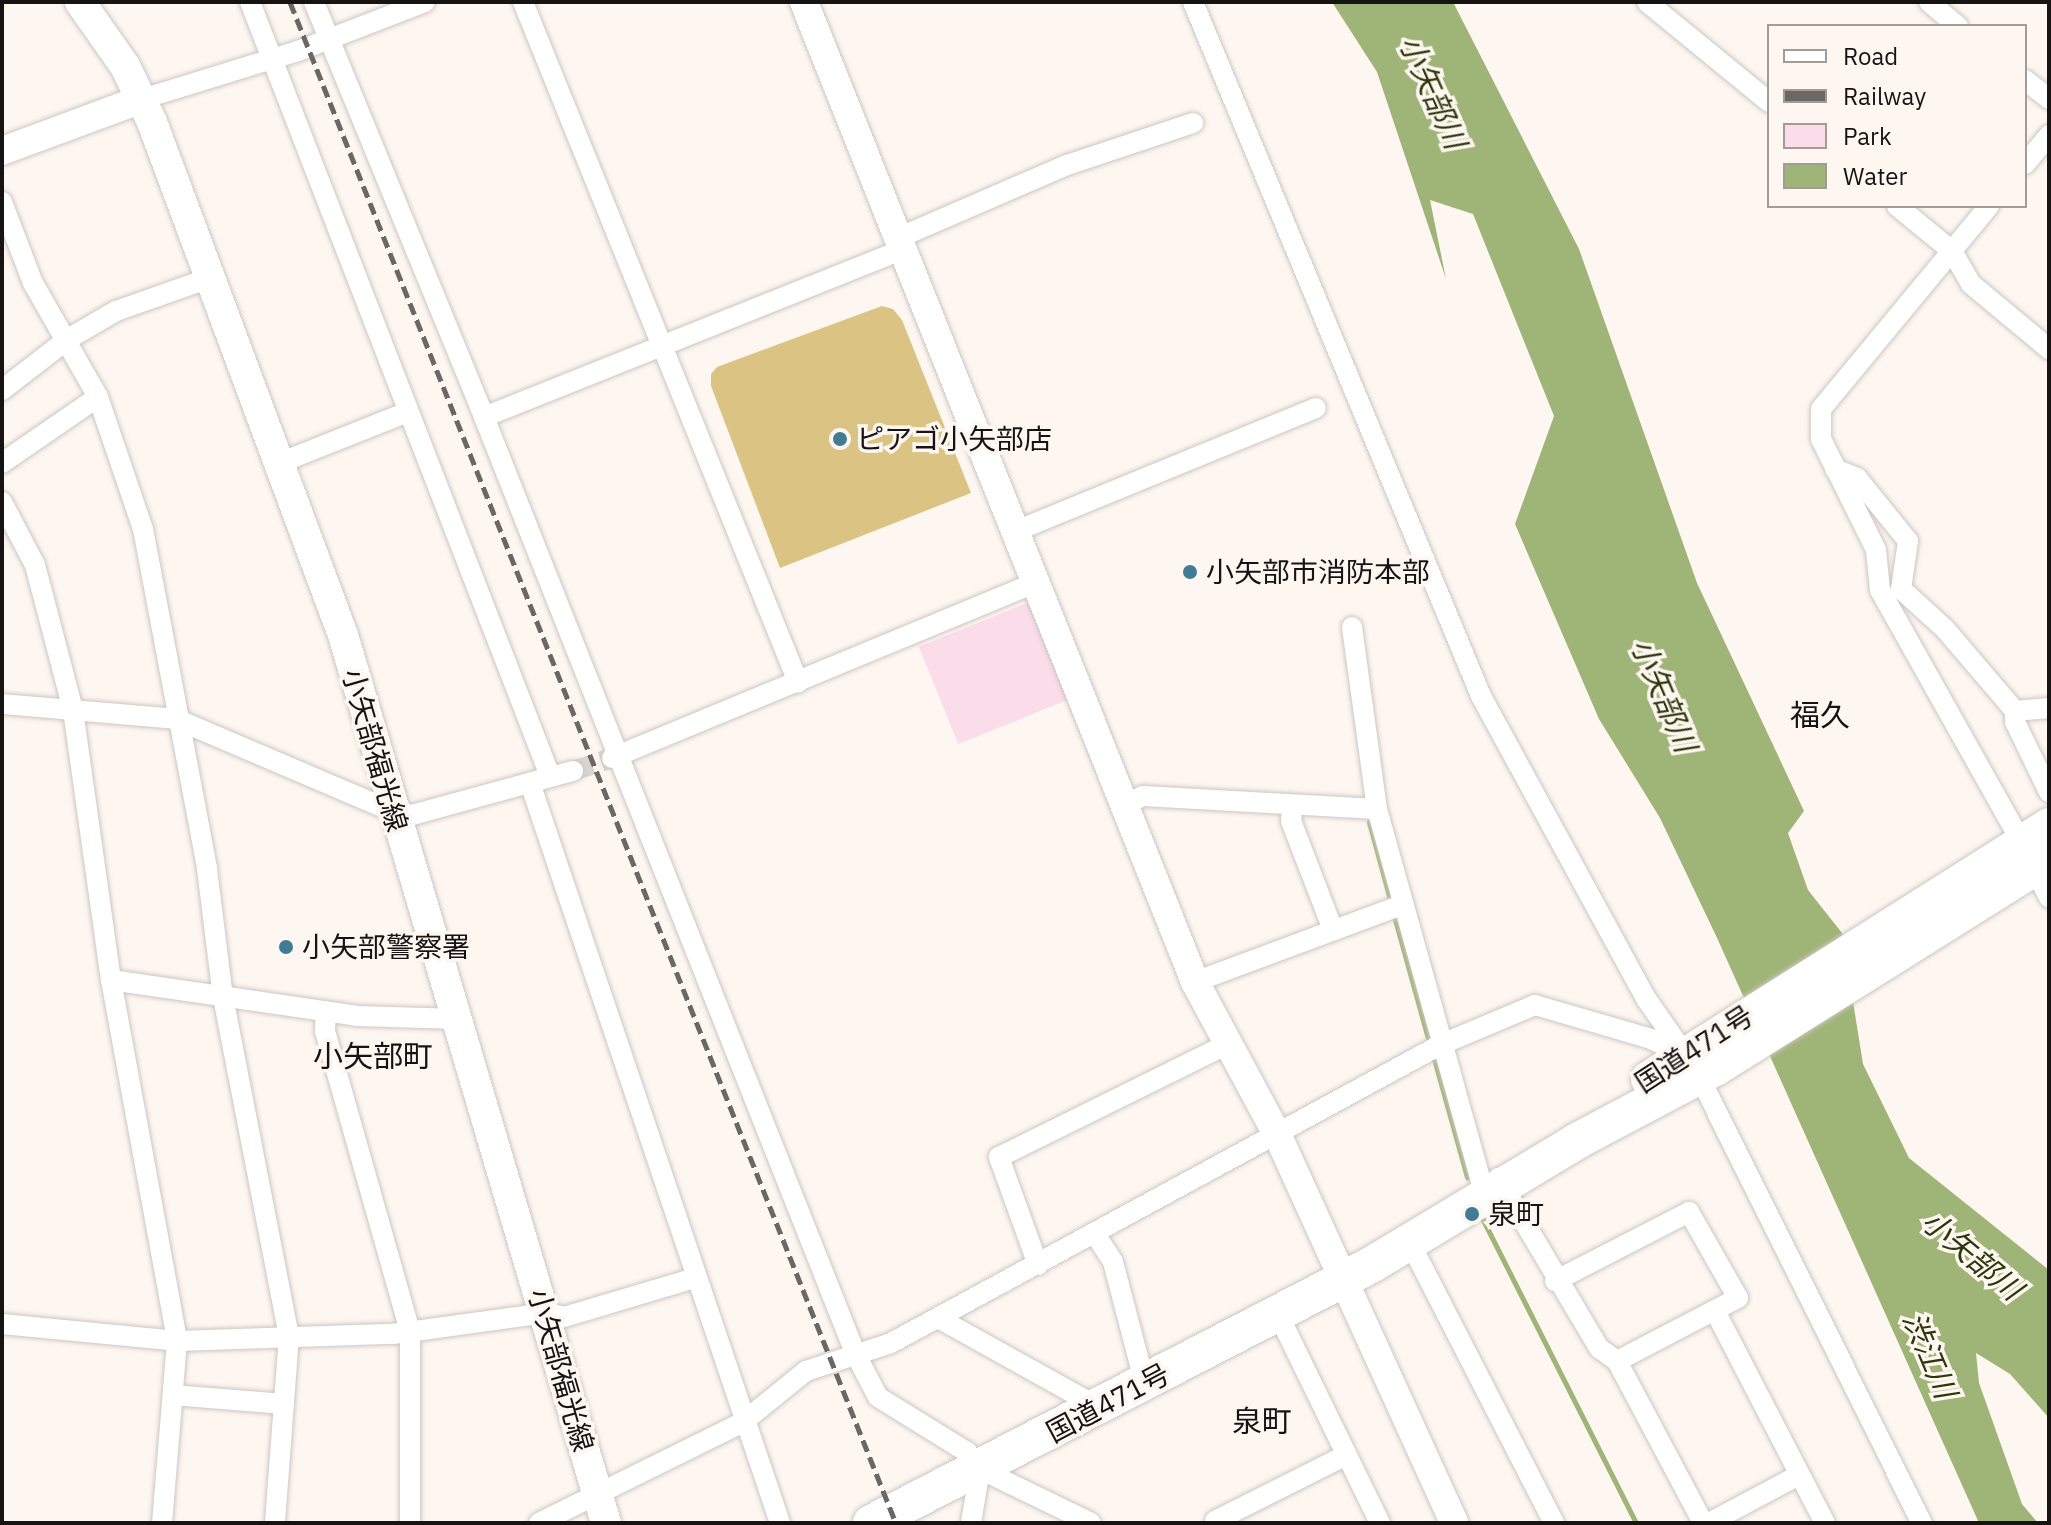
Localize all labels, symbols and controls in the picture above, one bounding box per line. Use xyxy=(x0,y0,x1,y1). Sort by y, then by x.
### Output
legend xyxy=(1767,24,2027,208)
water label: 小矢部川 xyxy=(1392,30,1474,154)
text: Road xyxy=(1843,40,1898,72)
text: Railway xyxy=(1843,80,1926,112)
text: Park xyxy=(1843,120,1892,152)
text: Water xyxy=(1843,160,1907,192)
place label: ピアゴ小矢部店 xyxy=(856,422,1052,456)
marker: ピアゴ小矢部店 xyxy=(831,430,849,448)
place label: 小矢部市消防本部 xyxy=(1206,555,1430,589)
marker: 小矢部市消防本部 xyxy=(1181,563,1199,581)
water label: 小矢部川 xyxy=(1624,633,1704,757)
street label: 小矢部福光線 xyxy=(336,665,414,835)
district label: 福久 xyxy=(1790,697,1850,733)
place label: 小矢部警察署 xyxy=(302,930,470,964)
marker: 小矢部警察署 xyxy=(277,938,295,956)
street label: 国道471号 xyxy=(1628,998,1760,1100)
district label: 小矢部町 xyxy=(313,1038,433,1074)
place label: 泉町 xyxy=(1488,1197,1544,1231)
water label: 小矢部川 xyxy=(1914,1203,2030,1307)
marker: 泉町 xyxy=(1463,1205,1481,1223)
street label: 小矢部福光線 xyxy=(522,1285,600,1455)
water label: 渋江川 xyxy=(1896,1307,1964,1403)
street label: 国道471号 xyxy=(1041,1357,1175,1449)
district label: 泉町 xyxy=(1232,1403,1292,1439)

